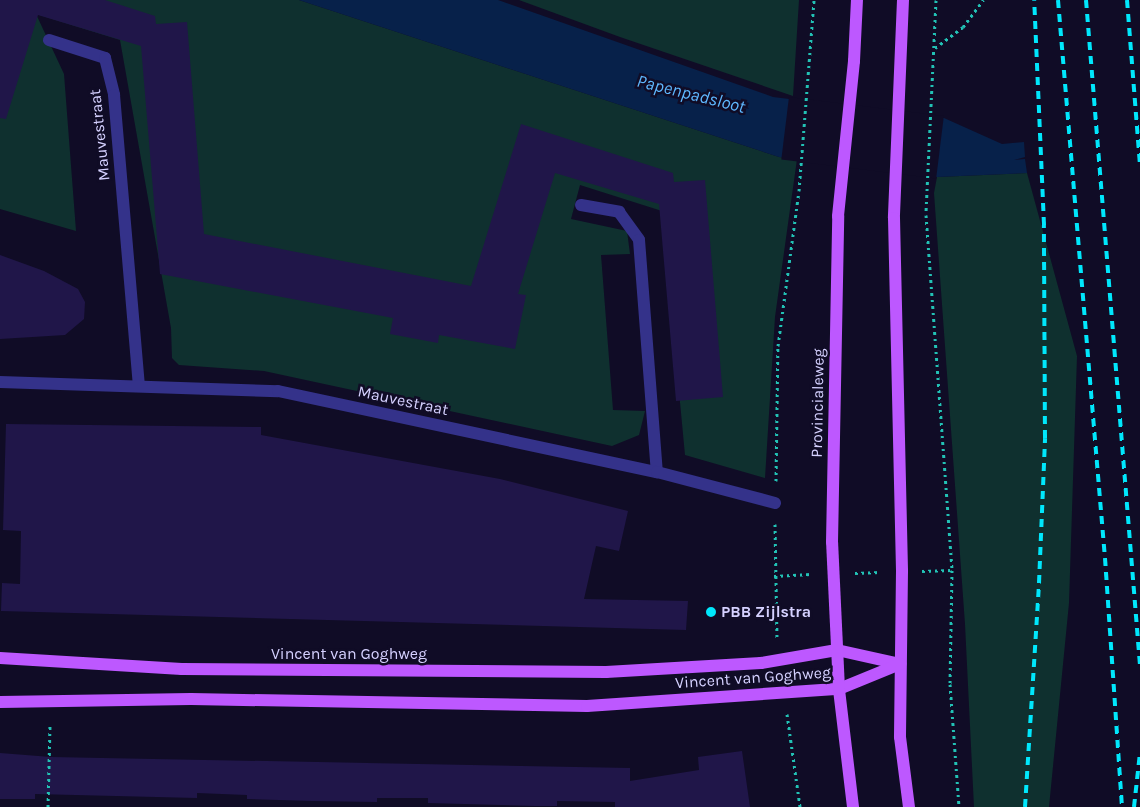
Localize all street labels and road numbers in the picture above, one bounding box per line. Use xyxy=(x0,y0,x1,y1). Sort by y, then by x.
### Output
street label: Mauvestraat xyxy=(86,88,114,182)
street label: Provincialeweg xyxy=(807,348,829,458)
street label: Mauvestraat xyxy=(356,382,450,420)
street label: Vincent van Goghweg xyxy=(271,644,427,664)
street label: Vincent van Goghweg xyxy=(674,663,832,693)

